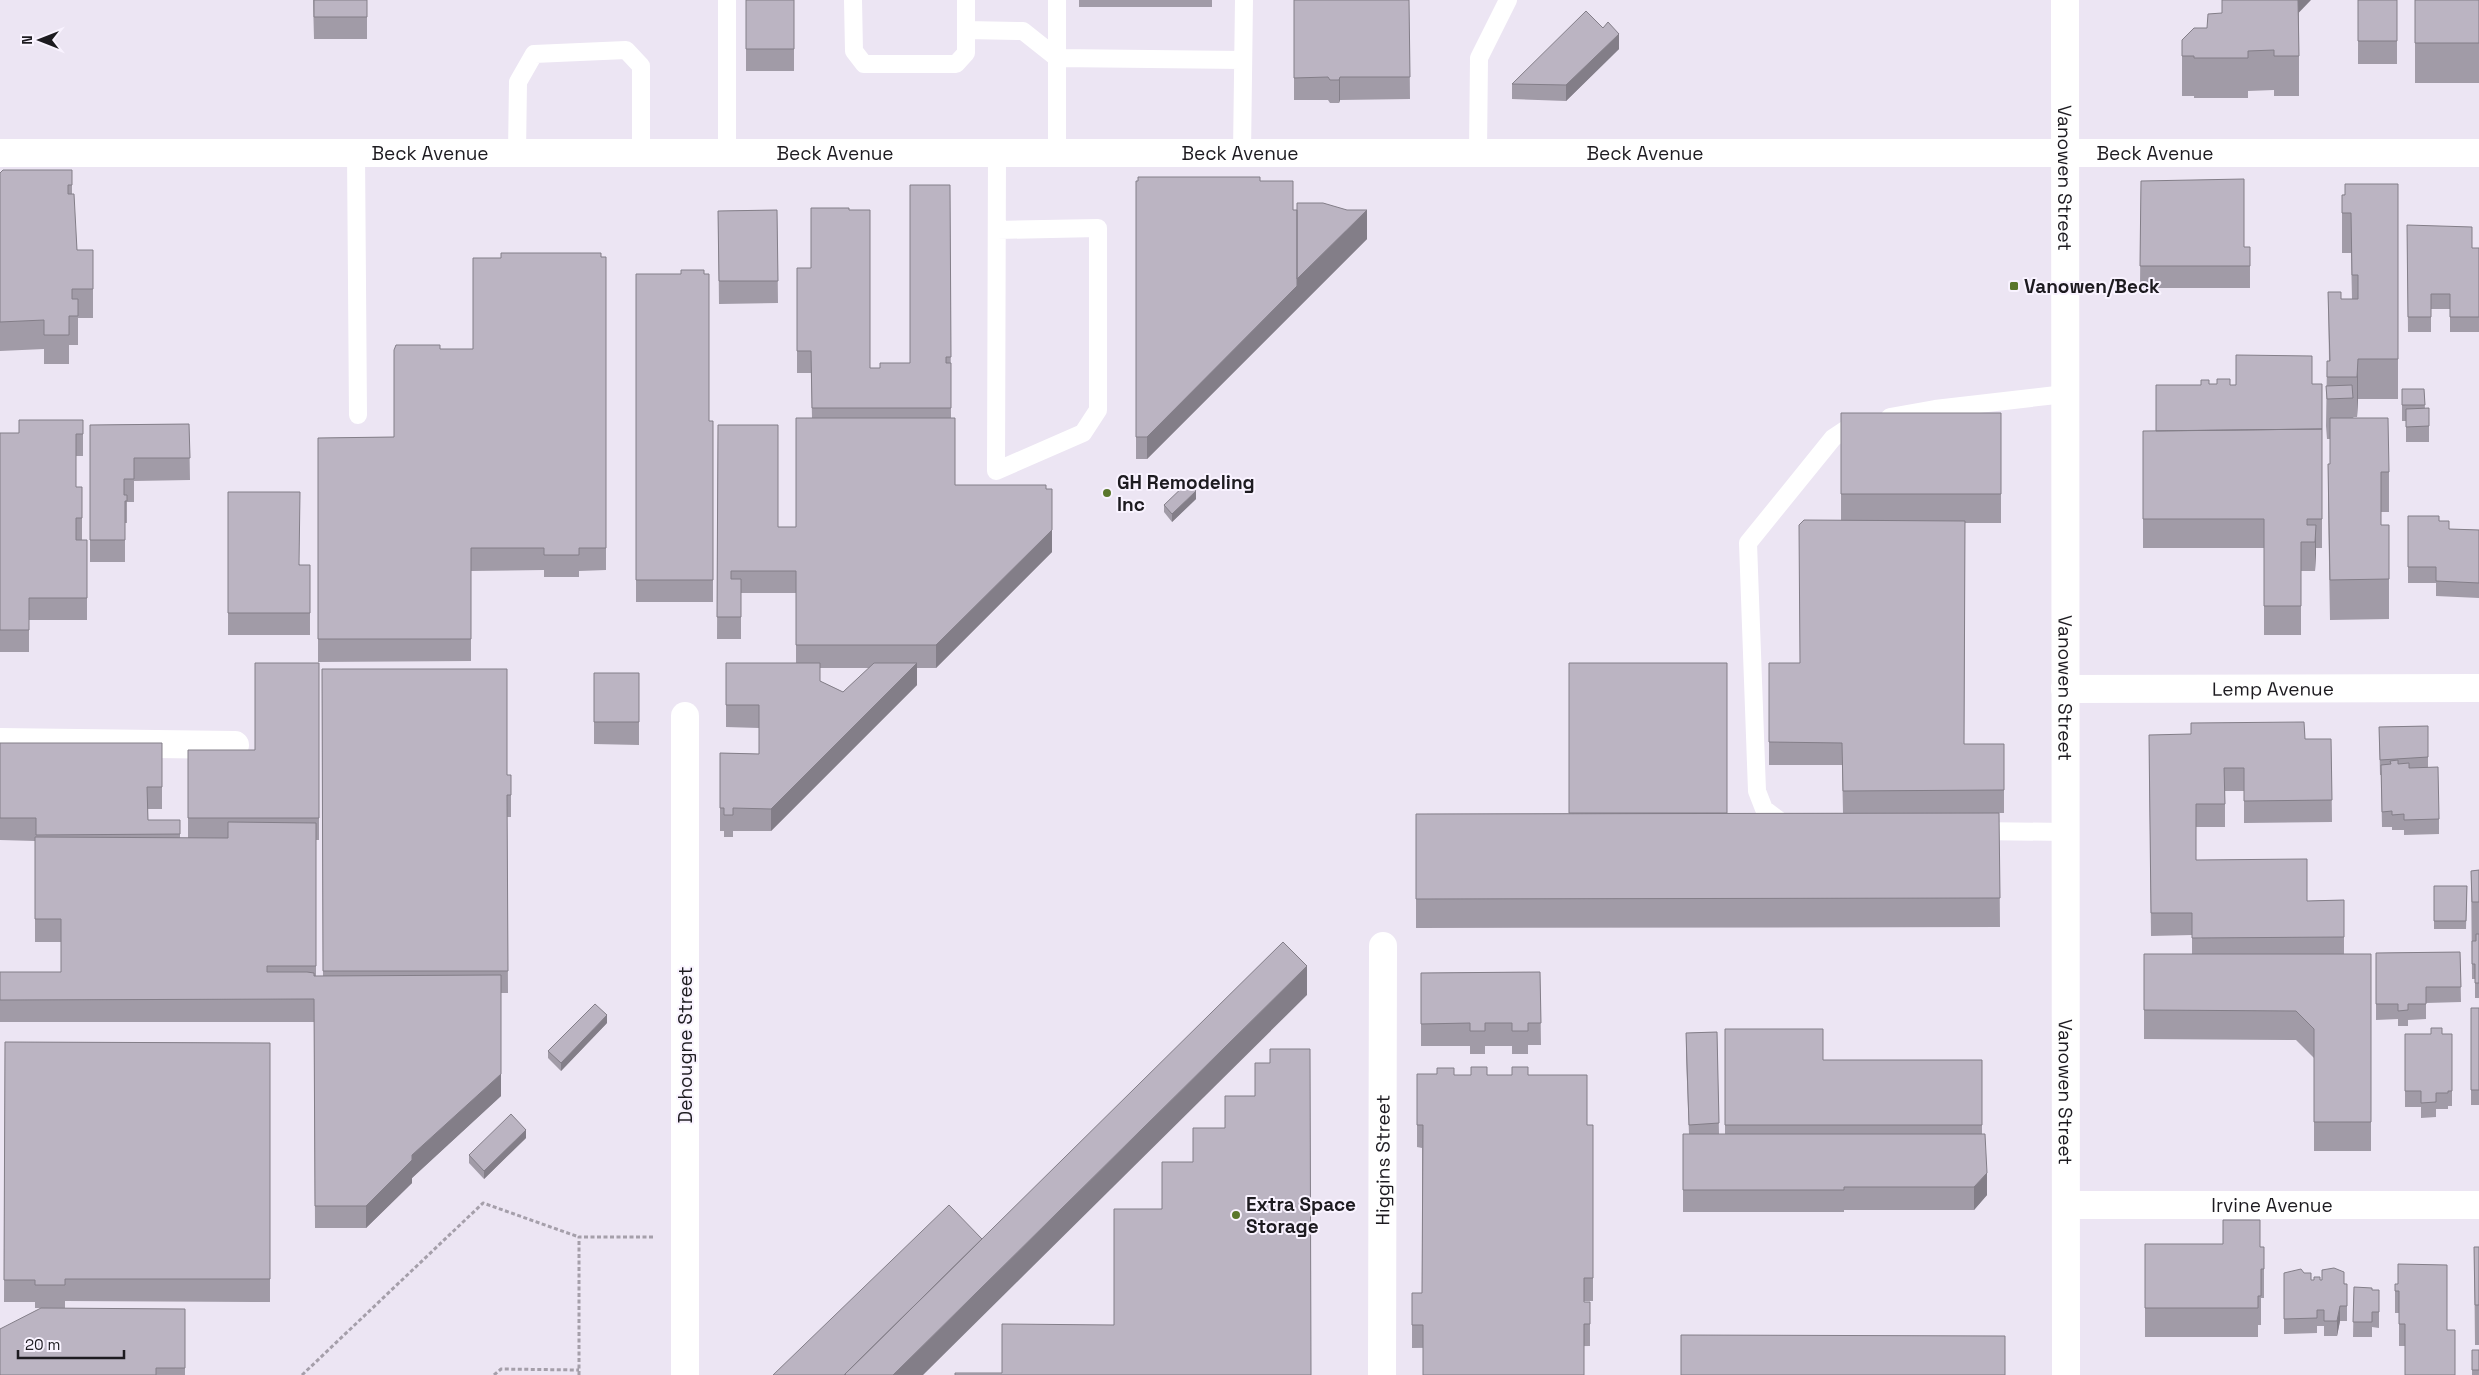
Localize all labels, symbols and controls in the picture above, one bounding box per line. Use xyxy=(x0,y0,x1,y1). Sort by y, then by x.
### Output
north arrow xyxy=(15,15,65,65)
text: N xyxy=(18,35,36,45)
street label: Vanowen Street xyxy=(2053,105,2078,251)
street label: Beck Avenue xyxy=(371,141,489,166)
street label: Beck Avenue xyxy=(776,141,894,166)
street label: Beck Avenue xyxy=(1181,141,1299,166)
street label: Beck Avenue xyxy=(1586,141,1704,166)
street label: Beck Avenue xyxy=(2096,141,2214,166)
place label: Vanowen/Beck xyxy=(2024,274,2160,299)
marker: Vanowen/Beck xyxy=(2008,280,2020,292)
place label: GH Remodeling Inc xyxy=(1117,470,1255,517)
marker: GH Remodeling Inc xyxy=(1101,487,1113,499)
street label: Vanowen Street xyxy=(2053,615,2078,761)
street label: Lemp Avenue xyxy=(2212,676,2334,701)
street label: Dehougne Street xyxy=(673,967,698,1123)
street label: Vanowen Street xyxy=(2053,1019,2078,1165)
street label: Higgins Street xyxy=(1370,1095,1395,1225)
place label: Extra Space Storage xyxy=(1246,1192,1356,1239)
street label: Irvine Avenue xyxy=(2211,1193,2333,1218)
marker: Extra Space Storage xyxy=(1230,1209,1242,1221)
scale bar xyxy=(18,1328,124,1360)
text: 20 m xyxy=(25,1335,60,1354)

